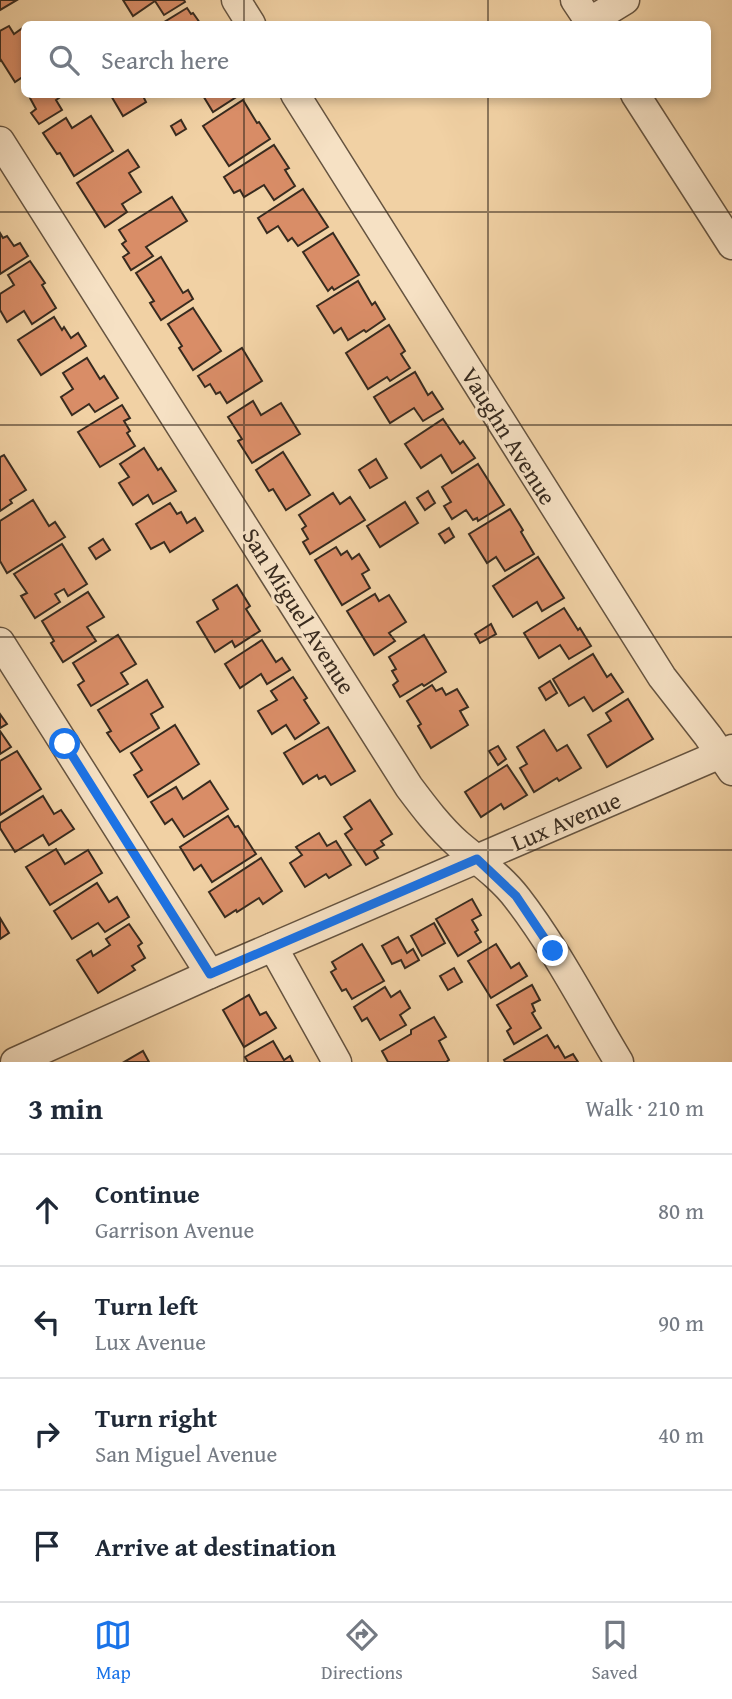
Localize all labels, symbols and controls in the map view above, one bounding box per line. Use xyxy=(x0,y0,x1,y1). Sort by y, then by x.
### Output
search box xyxy=(21,21,711,98)
text: Search here xyxy=(101,40,229,79)
icon: search xyxy=(45,41,83,79)
street label: Vaughn Avenue xyxy=(453,360,565,512)
street label: San Miguel Avenue xyxy=(234,521,364,701)
route start xyxy=(49,728,80,759)
street label: Lux Avenue xyxy=(506,782,626,860)
route end xyxy=(537,935,568,966)
text: 3 min xyxy=(28,1086,103,1130)
text: Walk · 210 m xyxy=(585,1091,704,1124)
text: Continue xyxy=(95,1174,200,1213)
icon: ahead xyxy=(28,1191,66,1229)
text: 80 m xyxy=(658,1194,704,1227)
text: Garrison Avenue xyxy=(95,1213,254,1246)
text: Turn left xyxy=(95,1286,198,1325)
icon: left xyxy=(28,1303,66,1341)
text: 90 m xyxy=(658,1306,704,1339)
text: Lux Avenue xyxy=(95,1325,206,1358)
text: Turn right xyxy=(95,1398,217,1437)
icon: right xyxy=(28,1415,66,1453)
text: 40 m xyxy=(658,1418,704,1451)
text: San Miguel Avenue xyxy=(95,1437,277,1470)
icon: arrive xyxy=(28,1527,66,1565)
text: Arrive at destination xyxy=(95,1527,336,1566)
tab: Map xyxy=(94,1616,132,1686)
tab: Directions xyxy=(321,1616,403,1686)
tab: Saved xyxy=(592,1616,638,1686)

